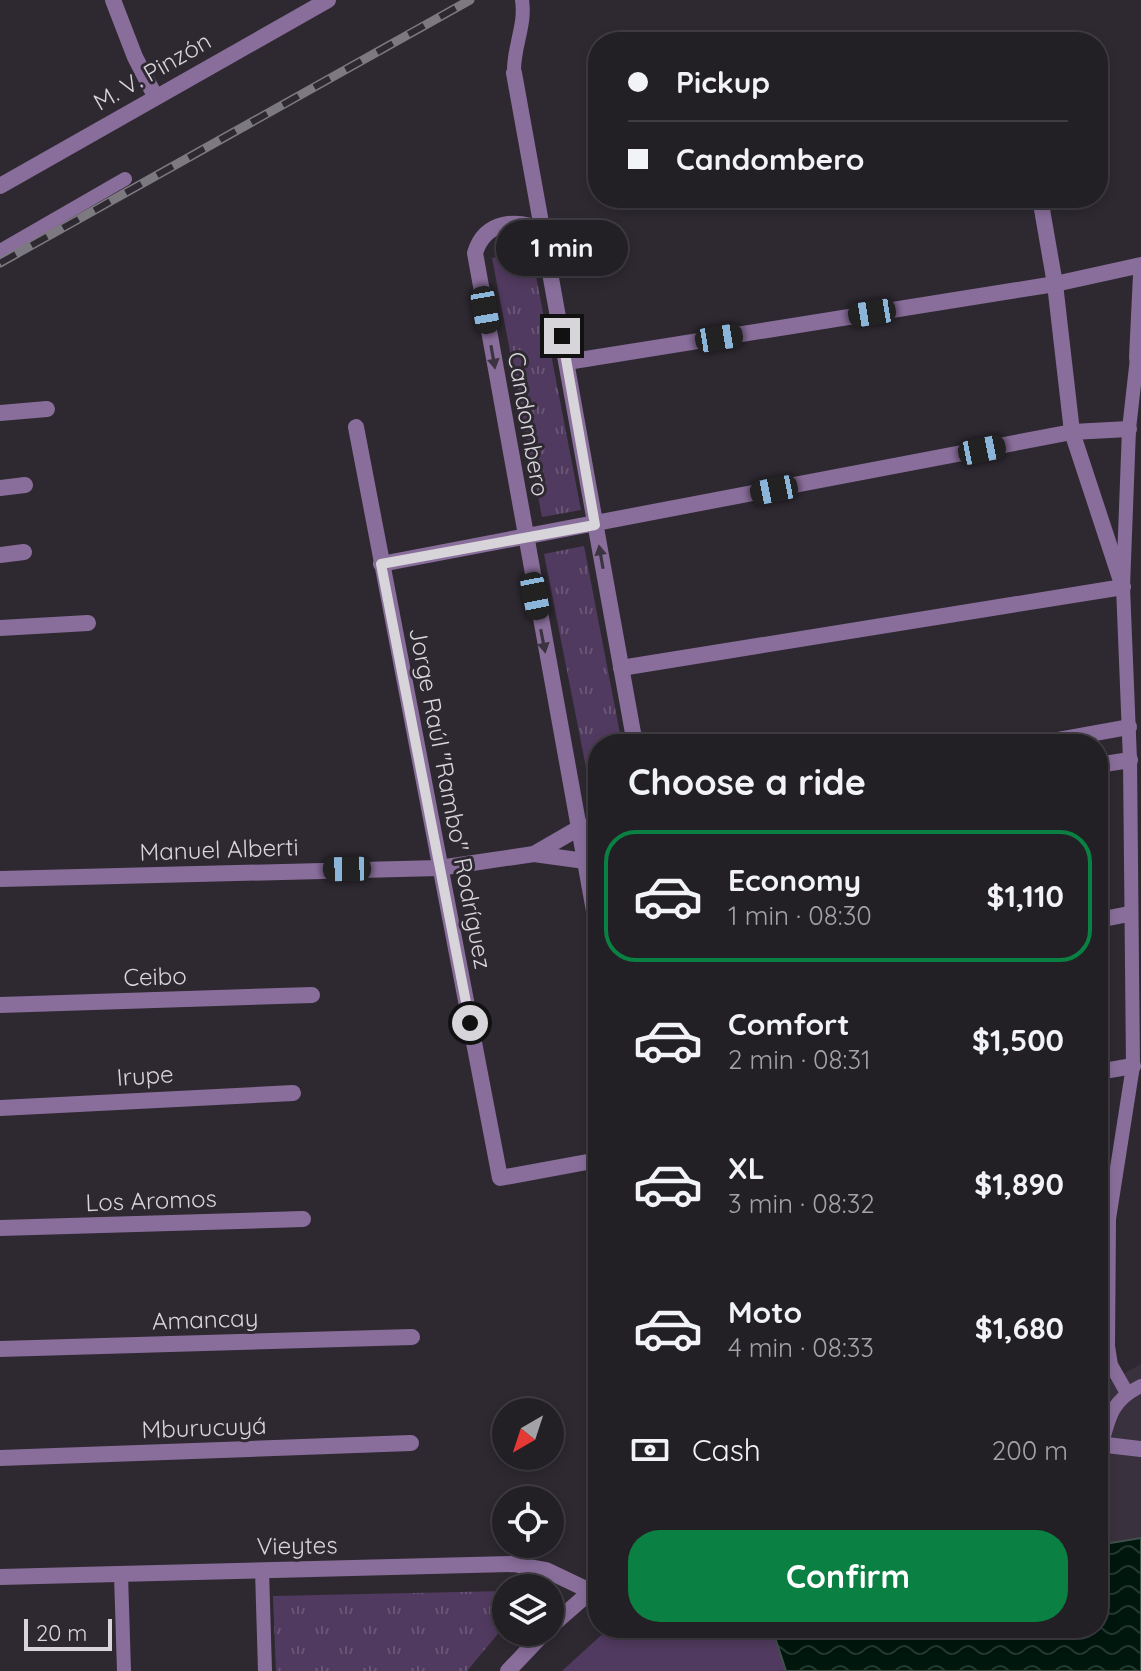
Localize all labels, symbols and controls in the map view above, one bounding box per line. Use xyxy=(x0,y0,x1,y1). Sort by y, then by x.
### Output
street label: M. V. Pinzón xyxy=(88,25,216,117)
text: Pickup xyxy=(676,63,770,101)
text: Candombero xyxy=(676,140,864,178)
callout: 1 min xyxy=(496,220,628,276)
text: 1 min xyxy=(531,231,594,264)
car xyxy=(469,284,501,336)
car xyxy=(846,297,898,329)
route end xyxy=(544,318,580,354)
car xyxy=(693,322,745,354)
one-way arrow xyxy=(487,345,499,370)
street label: Candombero xyxy=(502,349,556,499)
car xyxy=(956,434,1008,466)
car xyxy=(748,474,800,506)
one-way arrow xyxy=(594,544,606,569)
car xyxy=(519,570,551,622)
street label: Jorge Raúl "Rambo" Rodríguez xyxy=(403,625,499,971)
one-way arrow xyxy=(538,628,550,653)
text: Choose a ride xyxy=(628,759,866,804)
street label: Manuel Alberti xyxy=(139,831,299,867)
car xyxy=(323,857,371,881)
icon: car xyxy=(632,860,704,932)
text: Economy xyxy=(728,861,861,899)
text: $1,110 xyxy=(987,877,1064,915)
text: 1 min · 08:30 xyxy=(728,899,872,932)
street label: Ceibo xyxy=(123,960,187,992)
icon: car xyxy=(632,1004,704,1076)
route start xyxy=(452,1005,488,1041)
text: Comfort xyxy=(728,1005,849,1043)
text: $1,500 xyxy=(972,1021,1064,1059)
text: 2 min · 08:31 xyxy=(728,1043,871,1076)
street label: Irupe xyxy=(116,1058,174,1092)
icon: car xyxy=(632,1148,704,1220)
text: XL xyxy=(728,1149,765,1187)
text: $1,890 xyxy=(974,1165,1064,1203)
street label: Los Aromos xyxy=(85,1183,217,1217)
text: 3 min · 08:32 xyxy=(728,1187,875,1220)
icon: car xyxy=(632,1292,704,1364)
text: Moto xyxy=(728,1293,802,1331)
street label: Amancay xyxy=(151,1302,259,1336)
text: $1,680 xyxy=(975,1309,1064,1347)
text: 4 min · 08:33 xyxy=(728,1331,874,1364)
north arrow xyxy=(492,1398,564,1470)
map controls xyxy=(492,1398,564,1646)
street label: Mburucuyá xyxy=(141,1410,267,1444)
icon: cash xyxy=(628,1428,672,1472)
text: Cash xyxy=(692,1431,761,1469)
text: 200 m xyxy=(992,1434,1068,1467)
button: locate xyxy=(492,1486,564,1558)
street label: Vieytes xyxy=(256,1529,338,1561)
button: Confirm xyxy=(628,1530,1068,1622)
button: layers xyxy=(492,1574,564,1646)
scale bar xyxy=(24,1615,112,1651)
text: 20 m xyxy=(36,1619,87,1647)

